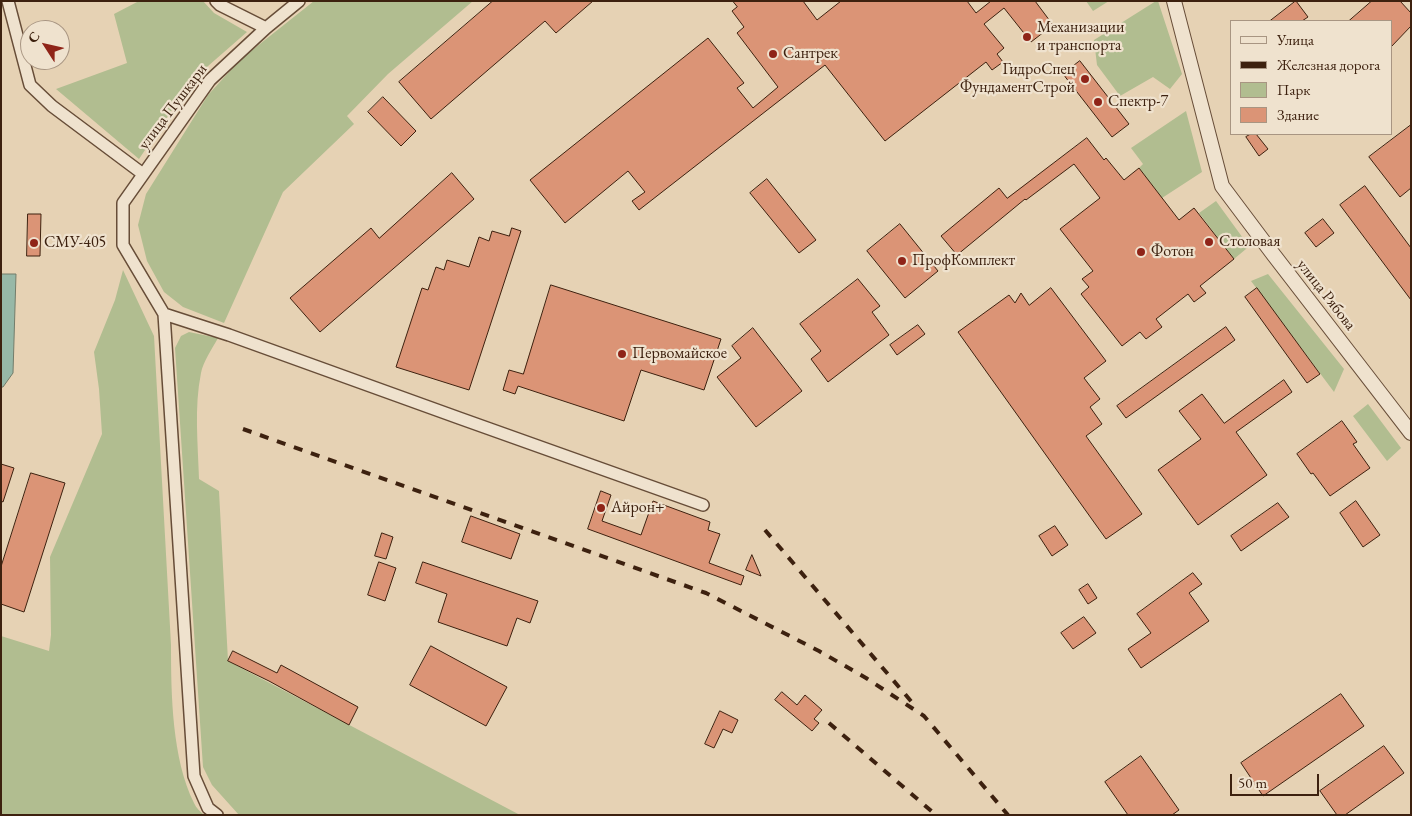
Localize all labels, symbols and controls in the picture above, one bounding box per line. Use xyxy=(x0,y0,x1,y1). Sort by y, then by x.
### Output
place label: Механизации и транспорта xyxy=(1037,18,1125,56)
north arrow xyxy=(20,20,70,70)
legend xyxy=(1230,20,1392,135)
text: С xyxy=(23,28,44,46)
text: Улица xyxy=(1277,30,1314,49)
marker: Механизации и транспорта xyxy=(1021,31,1033,43)
place label: Сантрек xyxy=(783,44,838,64)
marker: Сантрек xyxy=(767,48,779,60)
text: Железная дорога xyxy=(1277,55,1380,74)
street label: улица Пушкари xyxy=(135,60,211,154)
place label: ГидроСпец ФундаментСтрой xyxy=(960,60,1075,98)
marker: ГидроСпец ФундаментСтрой xyxy=(1079,73,1091,85)
text: Парк xyxy=(1277,80,1310,99)
place label: Спектр-7 xyxy=(1108,92,1168,112)
marker: Спектр-7 xyxy=(1092,96,1104,108)
text: Здание xyxy=(1277,105,1319,124)
place label: Столовая xyxy=(1219,232,1280,252)
place label: СМУ-405 xyxy=(44,233,106,253)
marker: Столовая xyxy=(1203,236,1215,248)
marker: СМУ-405 xyxy=(28,237,40,249)
place label: Фотон xyxy=(1151,242,1194,262)
marker: Фотон xyxy=(1135,246,1147,258)
place label: ПрофКомплект xyxy=(912,251,1015,271)
marker: ПрофКомплект xyxy=(896,255,908,267)
street label: улица Рябова xyxy=(1292,256,1360,334)
place label: Первомайское xyxy=(632,344,727,364)
marker: Первомайское xyxy=(616,348,628,360)
place label: Айрон+ xyxy=(611,498,665,518)
marker: Айрон+ xyxy=(595,502,607,514)
scale bar xyxy=(1232,764,1321,796)
text: 50 m xyxy=(1238,773,1267,792)

